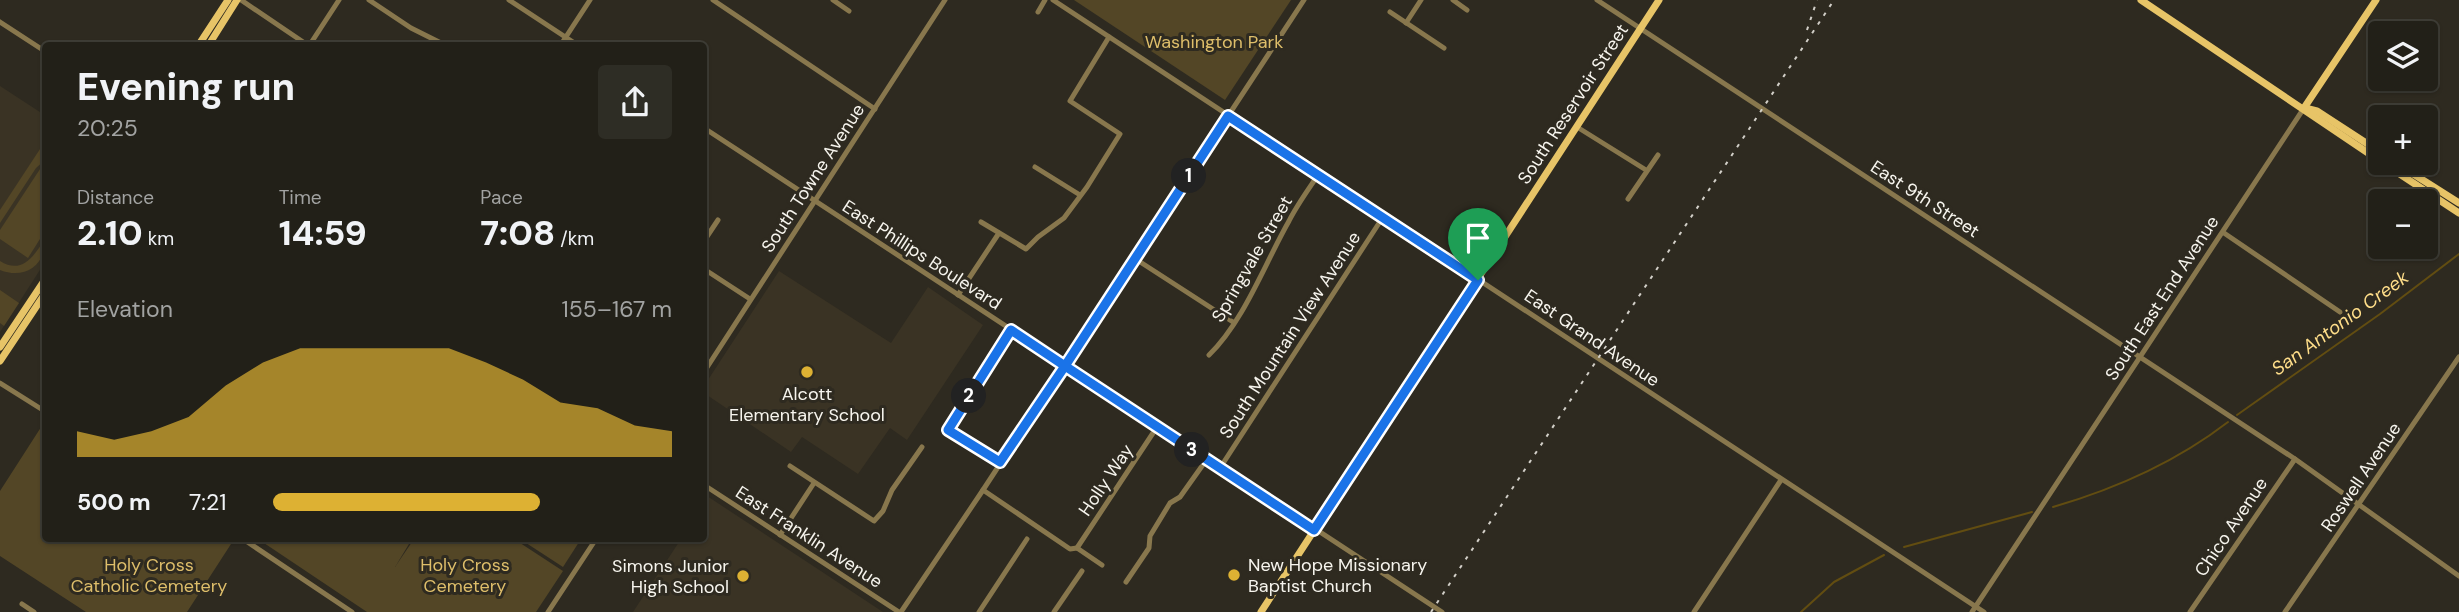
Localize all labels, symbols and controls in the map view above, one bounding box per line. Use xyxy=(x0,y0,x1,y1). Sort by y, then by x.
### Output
street label: South Reservoir Street xyxy=(1512,19,1634,189)
map controls xyxy=(2368,21,2438,259)
button: layers xyxy=(2368,21,2438,91)
park label: Washington Park xyxy=(1145,30,1283,54)
text: Evening run xyxy=(77,62,295,112)
button: share xyxy=(598,65,672,139)
street label: South Towne Avenue xyxy=(756,99,870,257)
button: + xyxy=(2368,105,2438,175)
text: 20:25 xyxy=(77,113,138,143)
street label: East 9th Street xyxy=(1866,155,1984,243)
pin: 1 xyxy=(1172,158,1206,194)
text: 1 xyxy=(1185,163,1192,188)
text: Distance xyxy=(77,185,154,210)
text: Time xyxy=(279,185,322,210)
text: Pace xyxy=(480,185,523,210)
button: − xyxy=(2368,189,2438,259)
street label: Springvale Street xyxy=(1206,192,1298,326)
street label: East Phillips Boulevard xyxy=(838,195,1006,315)
pin xyxy=(1448,208,1508,280)
text: 2.10 xyxy=(77,210,143,256)
text: 14:59 xyxy=(279,210,367,256)
text: 7:08 xyxy=(480,210,555,256)
street label: South East End Avenue xyxy=(2100,211,2224,385)
icon: arrive xyxy=(1459,219,1497,257)
text: km xyxy=(143,226,174,251)
text: /km xyxy=(555,226,594,251)
street label: South Mountain View Avenue xyxy=(1214,227,1366,443)
water label: San Antonio Creek xyxy=(2266,265,2414,381)
street label: East Grand Avenue xyxy=(1520,284,1664,392)
text: Elevation xyxy=(77,294,173,324)
text: 155–167 m xyxy=(561,294,672,324)
marker: Alcott Elementary School xyxy=(799,364,815,380)
pin: 2 xyxy=(951,378,986,414)
place label: Alcott Elementary School xyxy=(729,382,885,427)
text: 2 xyxy=(963,383,974,408)
street label: Roswell Avenue xyxy=(2316,418,2406,536)
pin: 3 xyxy=(1174,433,1210,468)
text: 3 xyxy=(1186,437,1197,462)
street label: Holly Way xyxy=(1073,439,1139,521)
street label: Chico Avenue xyxy=(2189,473,2273,581)
street label: East Franklin Avenue xyxy=(731,480,887,594)
text: 500 m xyxy=(77,487,151,517)
text: 7:21 xyxy=(189,487,226,517)
park label: Holy Cross Catholic Cemetery xyxy=(71,553,227,598)
park label: Holy Cross Cemetery xyxy=(420,553,510,598)
place label: New Hope Missionary Baptist Church xyxy=(1248,553,1427,598)
place label: Simons Junior High School xyxy=(612,554,729,599)
marker: New Hope Missionary Baptist Church xyxy=(1226,567,1242,583)
marker: Simons Junior High School xyxy=(735,568,751,584)

